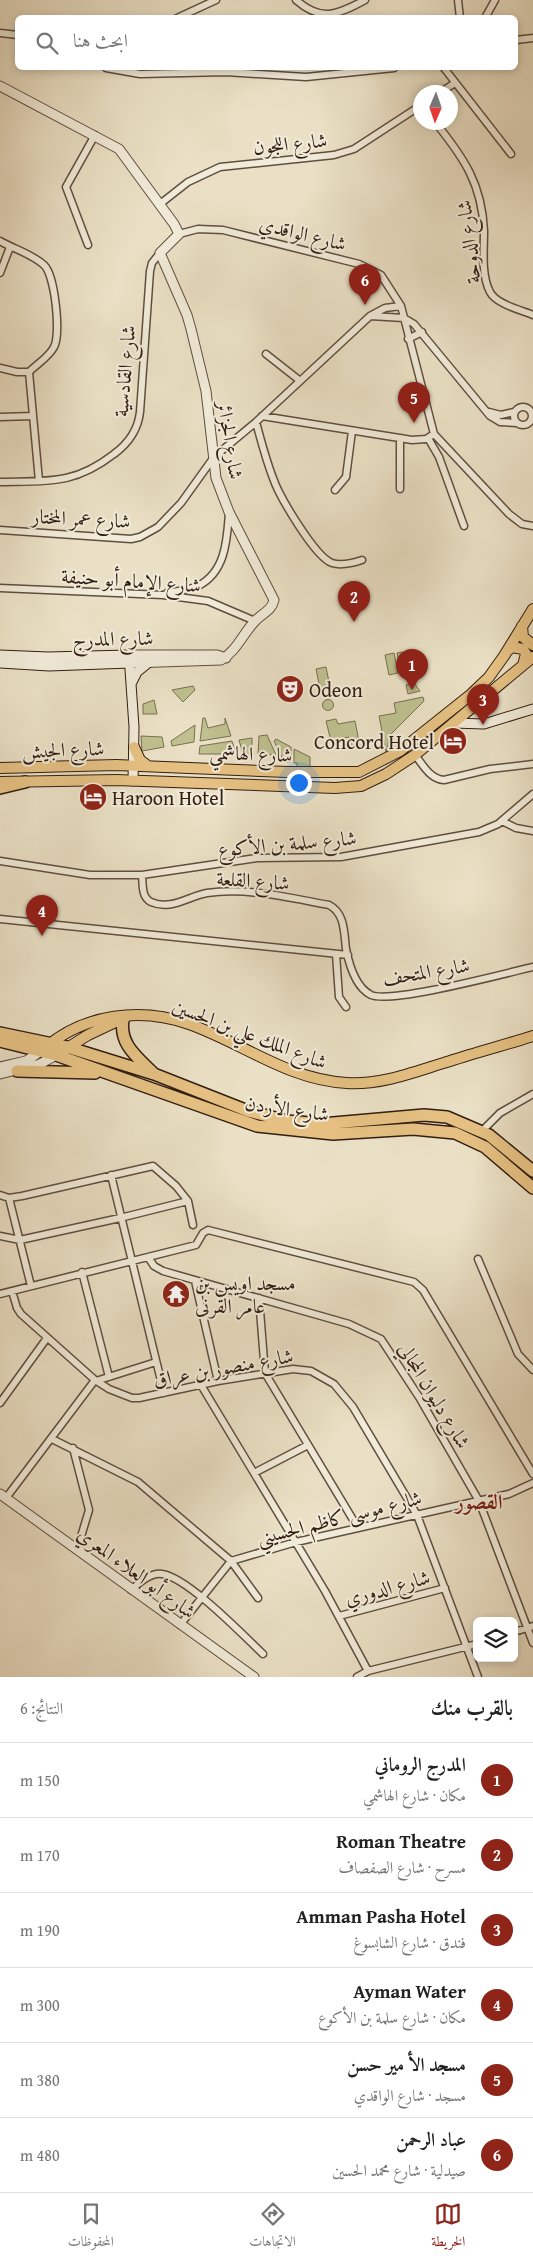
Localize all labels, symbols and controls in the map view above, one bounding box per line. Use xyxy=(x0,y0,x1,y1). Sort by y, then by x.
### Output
search box xyxy=(15,15,518,70)
text: ابحث هنا xyxy=(73,26,128,54)
icon: search xyxy=(33,29,61,57)
north arrow xyxy=(413,85,458,130)
street label: شارع اللجون xyxy=(252,125,329,165)
street label: شارع الدوحة xyxy=(449,198,491,285)
street label: شارع الواقدي xyxy=(255,208,350,262)
pin: 6 xyxy=(349,264,381,305)
street label: شارع القادسية xyxy=(106,324,146,418)
pin: 5 xyxy=(398,382,430,423)
street label: شارع الجزائر xyxy=(206,397,252,482)
street label: شارع عمر المختار xyxy=(29,501,131,539)
street label: شارع الإمام أبو حنيفة xyxy=(60,561,202,603)
pin: 2 xyxy=(338,581,370,622)
street label: شارع المدرج xyxy=(72,623,154,657)
pin: 1 xyxy=(396,649,428,690)
theatre icon: Odeon xyxy=(275,674,305,704)
place label: Odeon xyxy=(309,675,363,704)
pin: 3 xyxy=(467,684,499,725)
hotel icon: Concord Hotel xyxy=(438,726,468,756)
place label: Concord Hotel xyxy=(314,727,434,756)
street label: شارع الجيش xyxy=(21,733,105,769)
street label: شارع الهاشمي xyxy=(209,737,293,774)
your location xyxy=(286,770,312,796)
hotel icon: Haroon Hotel xyxy=(78,782,108,812)
place label: Haroon Hotel xyxy=(112,783,225,812)
street label: شارع سلمة بن الأكوع xyxy=(216,822,358,867)
street label: شارع القلعة xyxy=(215,863,291,901)
pin: 4 xyxy=(26,895,58,936)
street label: شارع المتحف xyxy=(380,950,472,996)
street label: شارع الملك علي بن الحسين xyxy=(166,990,332,1081)
street label: شارع الأردن xyxy=(242,1088,331,1132)
place label: مسجد اويس بن عامر القرنى xyxy=(195,1268,296,1320)
temple icon: مسجد اويس بن عامر القرنى xyxy=(161,1279,191,1309)
street label: شارع دليوان المجالي xyxy=(388,1336,478,1456)
street label: شارع منصور بن عراق xyxy=(151,1340,296,1398)
street label: شارع موسى كاظم الحسيني xyxy=(253,1482,426,1556)
district label: القصور xyxy=(454,1486,502,1517)
street label: شارع أبو العلاء المعري xyxy=(69,1519,202,1628)
street label: شارع الدوري xyxy=(341,1562,434,1616)
map controls xyxy=(473,1617,518,1662)
button: layers xyxy=(473,1617,518,1662)
text: بالقرب منك xyxy=(431,1692,513,1723)
text: النتائج: 6 xyxy=(20,1696,63,1720)
text: المدرج الروماني xyxy=(375,1750,466,1778)
text: 150 m xyxy=(20,1768,60,1792)
text: 1 xyxy=(493,1768,501,1792)
text: مكان · شارع الهاشمي xyxy=(363,1783,466,1807)
text: Roman Theatre xyxy=(336,1827,466,1855)
text: 170 m xyxy=(20,1843,60,1867)
text: 2 xyxy=(493,1843,501,1867)
text: مسرح · شارع الصفصاف xyxy=(338,1855,466,1879)
text: Amman Pasha Hotel xyxy=(296,1902,466,1930)
text: 190 m xyxy=(20,1918,60,1942)
text: 3 xyxy=(493,1918,501,1942)
text: فندق · شارع الشابسوغ xyxy=(353,1930,466,1954)
text: Ayman Water xyxy=(353,1977,466,2005)
text: 300 m xyxy=(20,1993,60,2017)
text: 4 xyxy=(493,1993,501,2017)
text: مكان · شارع سلمة بن الأكوع xyxy=(318,2005,466,2029)
text: مسجد الأ مير حسن xyxy=(347,2050,466,2078)
text: 380 m xyxy=(20,2068,60,2092)
text: 5 xyxy=(493,2068,501,2092)
text: مسجد · شارع الواقدي xyxy=(354,2083,466,2107)
text: عباد الرحمن xyxy=(396,2125,466,2153)
text: 480 m xyxy=(20,2143,60,2167)
text: 6 xyxy=(493,2143,501,2167)
text: صيدلية · شارع محمد الحسين xyxy=(332,2158,466,2182)
tab: المحفوظات xyxy=(68,2200,114,2255)
tab: الاتجاهات xyxy=(249,2200,296,2255)
tab: الخريطة xyxy=(431,2200,465,2255)

